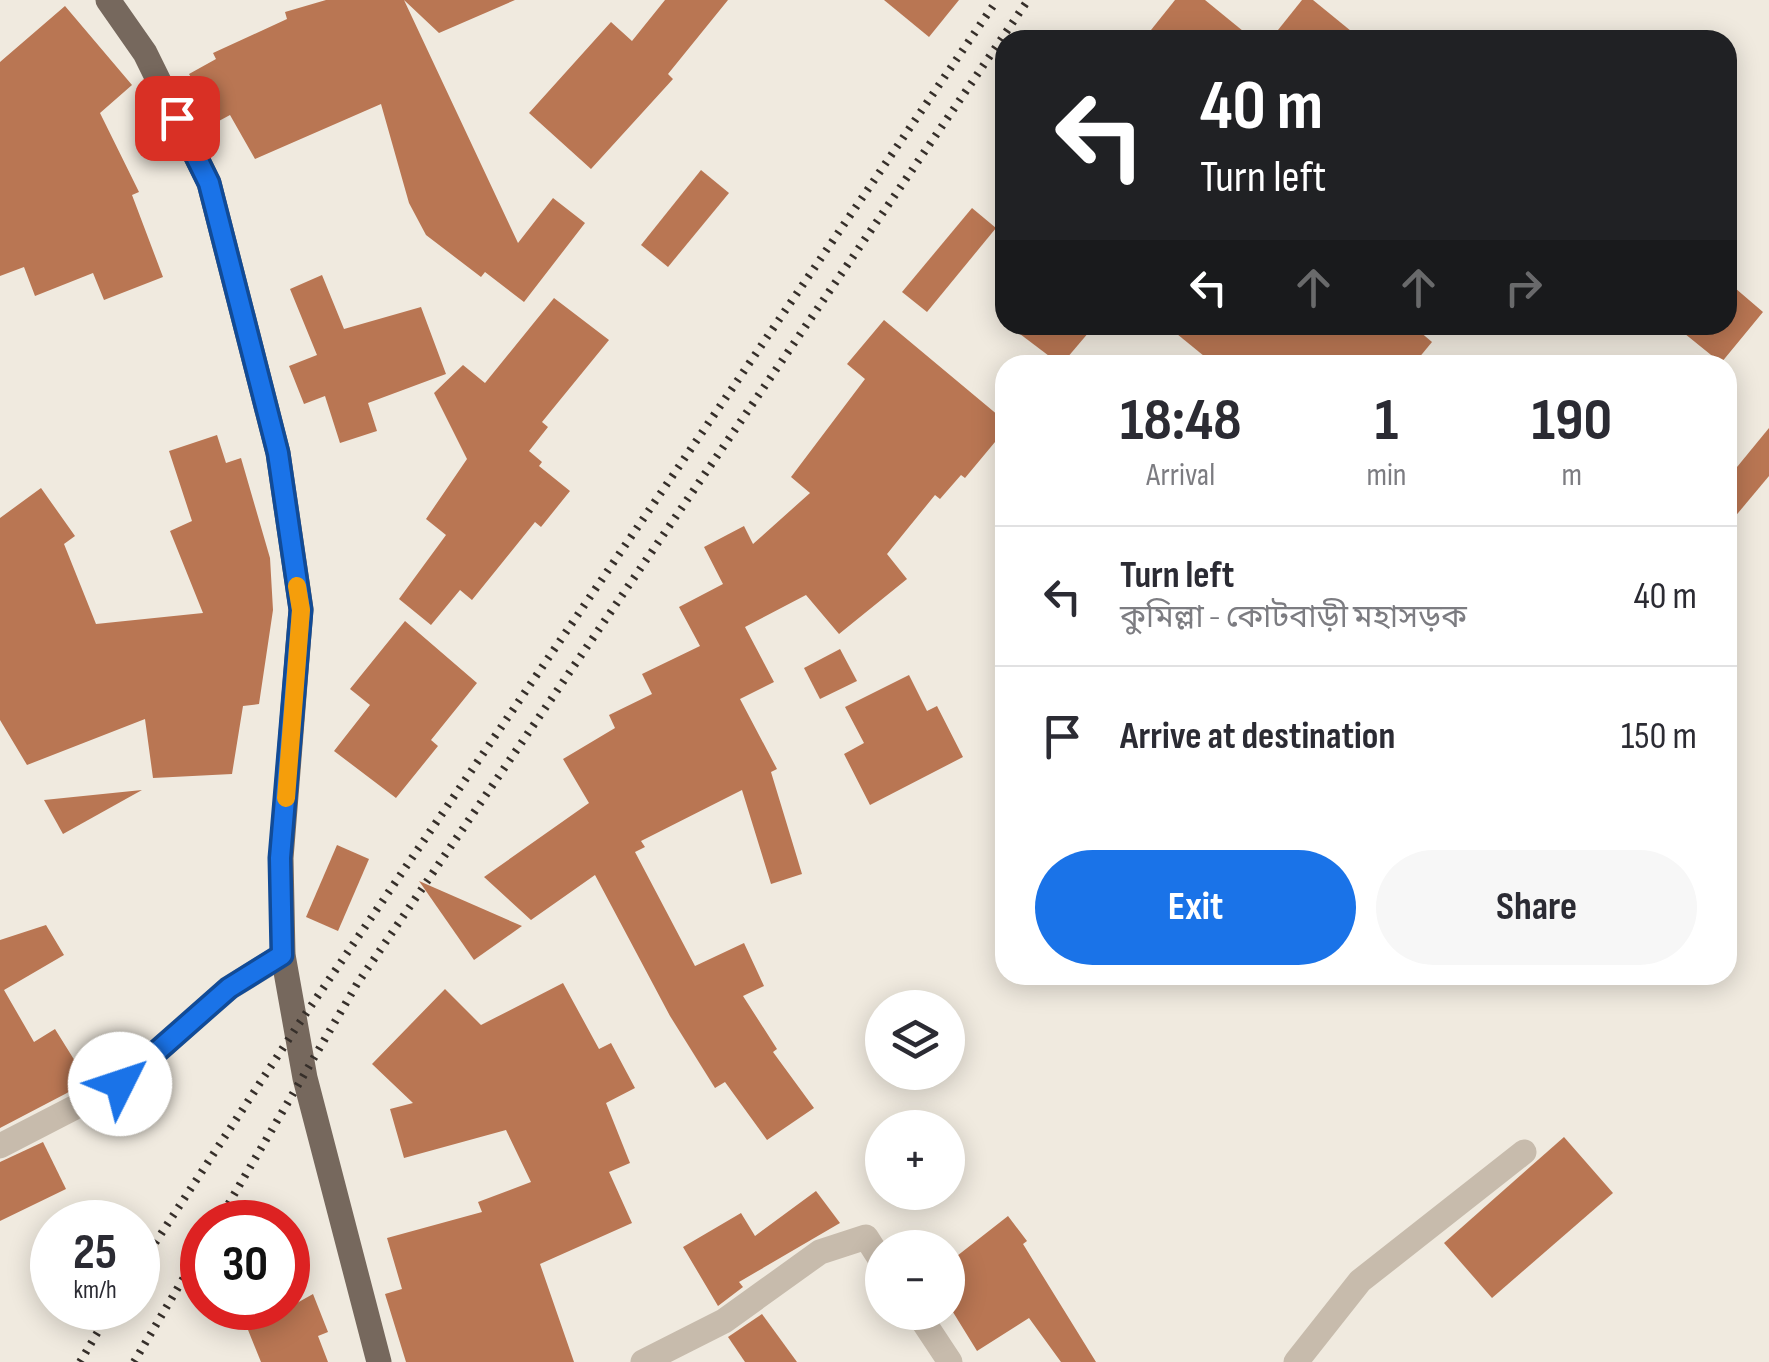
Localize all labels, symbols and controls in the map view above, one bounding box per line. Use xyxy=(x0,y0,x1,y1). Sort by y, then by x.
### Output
text: 40 m xyxy=(1200,65,1323,149)
icon: left xyxy=(1035,70,1165,200)
pin xyxy=(135,76,220,161)
icon: arrive xyxy=(150,91,205,146)
text: Turn left xyxy=(1200,150,1326,205)
icon: left xyxy=(1181,260,1236,315)
icon: ahead xyxy=(1286,260,1341,315)
icon: ahead xyxy=(1391,260,1446,315)
icon: right xyxy=(1496,260,1551,315)
text: 18:48 xyxy=(1120,385,1241,457)
text: 1 xyxy=(1375,385,1398,457)
text: 190 xyxy=(1532,385,1612,457)
text: Arrival xyxy=(1146,456,1215,495)
text: min xyxy=(1366,456,1407,495)
text: m xyxy=(1561,456,1582,495)
text: Turn left xyxy=(1120,553,1234,598)
icon: left xyxy=(1035,569,1090,624)
text: 40 m xyxy=(1634,574,1697,619)
text: কুমিল্লা - কোটবাড়ী মহাসড়ক xyxy=(1120,598,1467,637)
icon: arrive xyxy=(1035,709,1090,764)
text: Arrive at destination xyxy=(1120,714,1395,759)
text: 150 m xyxy=(1621,714,1697,759)
button: Exit xyxy=(1035,850,1356,965)
button: Share xyxy=(1376,850,1697,965)
map controls xyxy=(865,990,965,1330)
button: layers xyxy=(865,990,965,1090)
position arrow xyxy=(68,1032,172,1136)
button: + xyxy=(865,1110,965,1210)
speed limit sign: 30 xyxy=(180,1200,310,1330)
text: 25 xyxy=(73,1223,117,1283)
button: − xyxy=(865,1230,965,1330)
text: km/h xyxy=(73,1275,117,1306)

